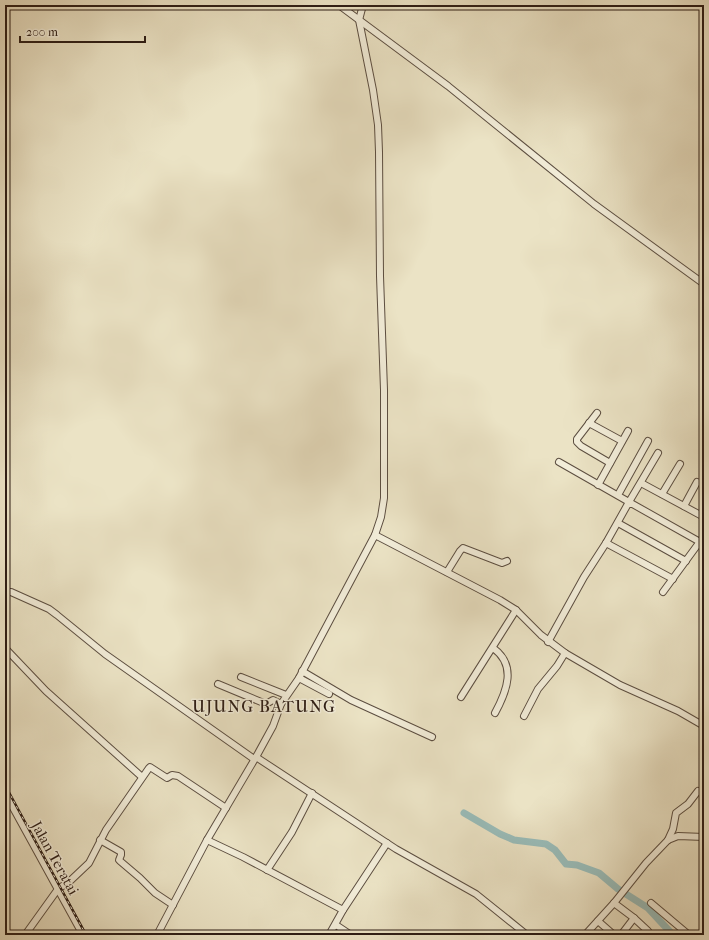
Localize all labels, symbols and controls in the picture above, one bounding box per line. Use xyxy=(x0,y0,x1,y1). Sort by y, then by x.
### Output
scale bar xyxy=(20,18,145,44)
text: 200 m xyxy=(26,25,58,39)
district label: UJUNG BATUNG xyxy=(192,696,336,716)
street label: Jalan Teratai xyxy=(27,817,83,899)

